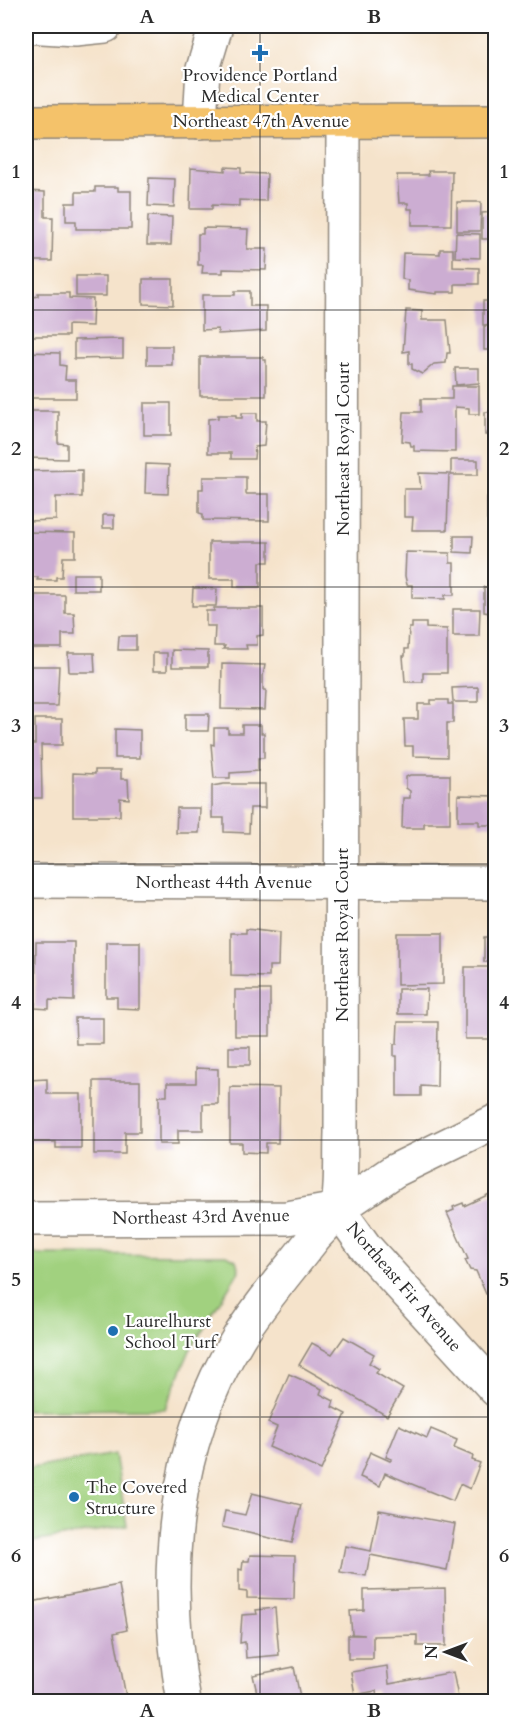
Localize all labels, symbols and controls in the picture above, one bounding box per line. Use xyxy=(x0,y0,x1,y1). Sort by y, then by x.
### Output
text: A xyxy=(139,3,155,30)
text: B xyxy=(367,3,381,30)
marker: Providence Portland Medical Center xyxy=(251,44,269,62)
place label: Providence Portland Medical Center xyxy=(182,63,338,109)
street label: Northeast 47th Avenue xyxy=(173,109,349,134)
text: 1 xyxy=(11,158,21,185)
text: 1 xyxy=(499,158,509,185)
street label: Northeast Royal Court xyxy=(331,362,356,536)
text: 2 xyxy=(11,435,21,462)
text: 2 xyxy=(499,435,509,462)
text: 3 xyxy=(11,712,21,739)
text: 3 xyxy=(499,712,509,739)
street label: Northeast Royal Court xyxy=(330,848,355,1022)
street label: Northeast 44th Avenue xyxy=(136,870,312,895)
text: 4 xyxy=(11,989,21,1016)
text: 4 xyxy=(499,989,509,1016)
street label: Northeast 43rd Avenue xyxy=(112,1203,290,1231)
street label: Northeast Fir Avenue xyxy=(341,1217,467,1357)
text: 5 xyxy=(11,1266,21,1293)
text: 5 xyxy=(499,1266,509,1293)
place label: Laurelhurst School Turf xyxy=(125,1309,220,1355)
marker: Laurelhurst School Turf xyxy=(106,1324,120,1338)
place label: The Covered Structure xyxy=(86,1475,188,1521)
marker: The Covered Structure xyxy=(67,1490,81,1504)
text: 6 xyxy=(11,1542,21,1569)
text: 6 xyxy=(499,1542,509,1569)
north arrow xyxy=(416,1622,476,1682)
text: N xyxy=(421,1645,443,1659)
text: A xyxy=(139,1697,155,1724)
text: B xyxy=(367,1697,381,1724)

